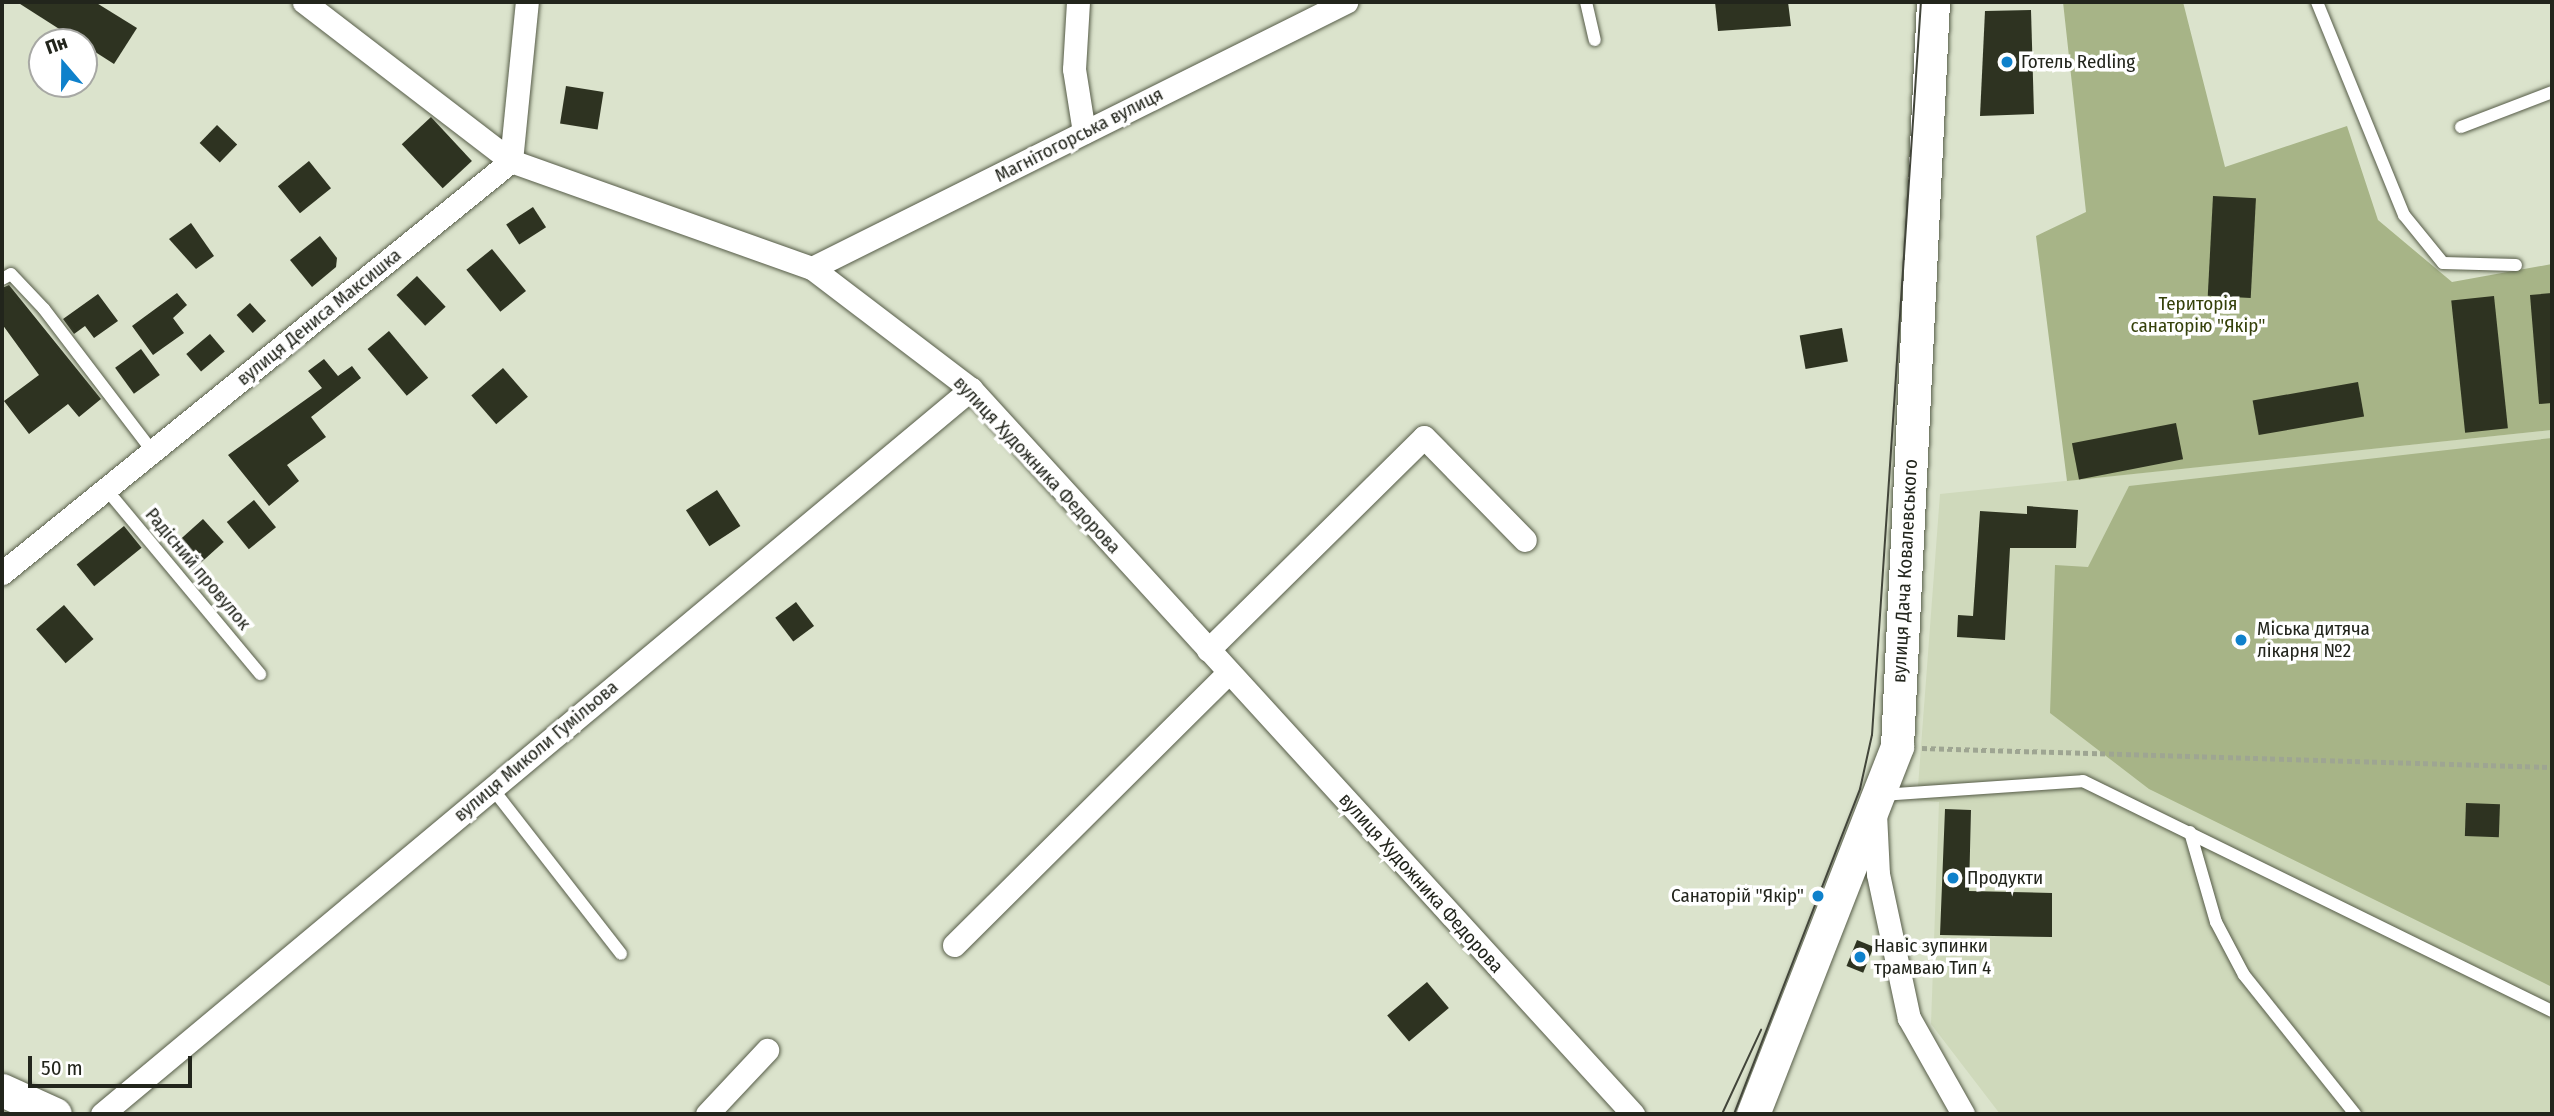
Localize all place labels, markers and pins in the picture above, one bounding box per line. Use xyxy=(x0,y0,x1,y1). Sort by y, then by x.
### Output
place label: Готель Redling xyxy=(2021,51,2135,73)
marker: Готель Redling xyxy=(1999,54,2015,70)
place label: Міська дитяча лікарня №2 xyxy=(2257,618,2370,662)
marker: Міська дитяча лікарня №2 xyxy=(2231,630,2251,650)
place label: Продукти xyxy=(1967,867,2043,889)
marker: Продукти xyxy=(1945,870,1961,886)
place label: Санаторій "Якір" xyxy=(1671,885,1804,907)
marker: Санаторій "Якір" xyxy=(1810,888,1826,904)
place label: Навіс зупинки трамваю Тип 4 xyxy=(1874,935,1991,979)
marker: Навіс зупинки трамваю Тип 4 xyxy=(1852,949,1868,965)

